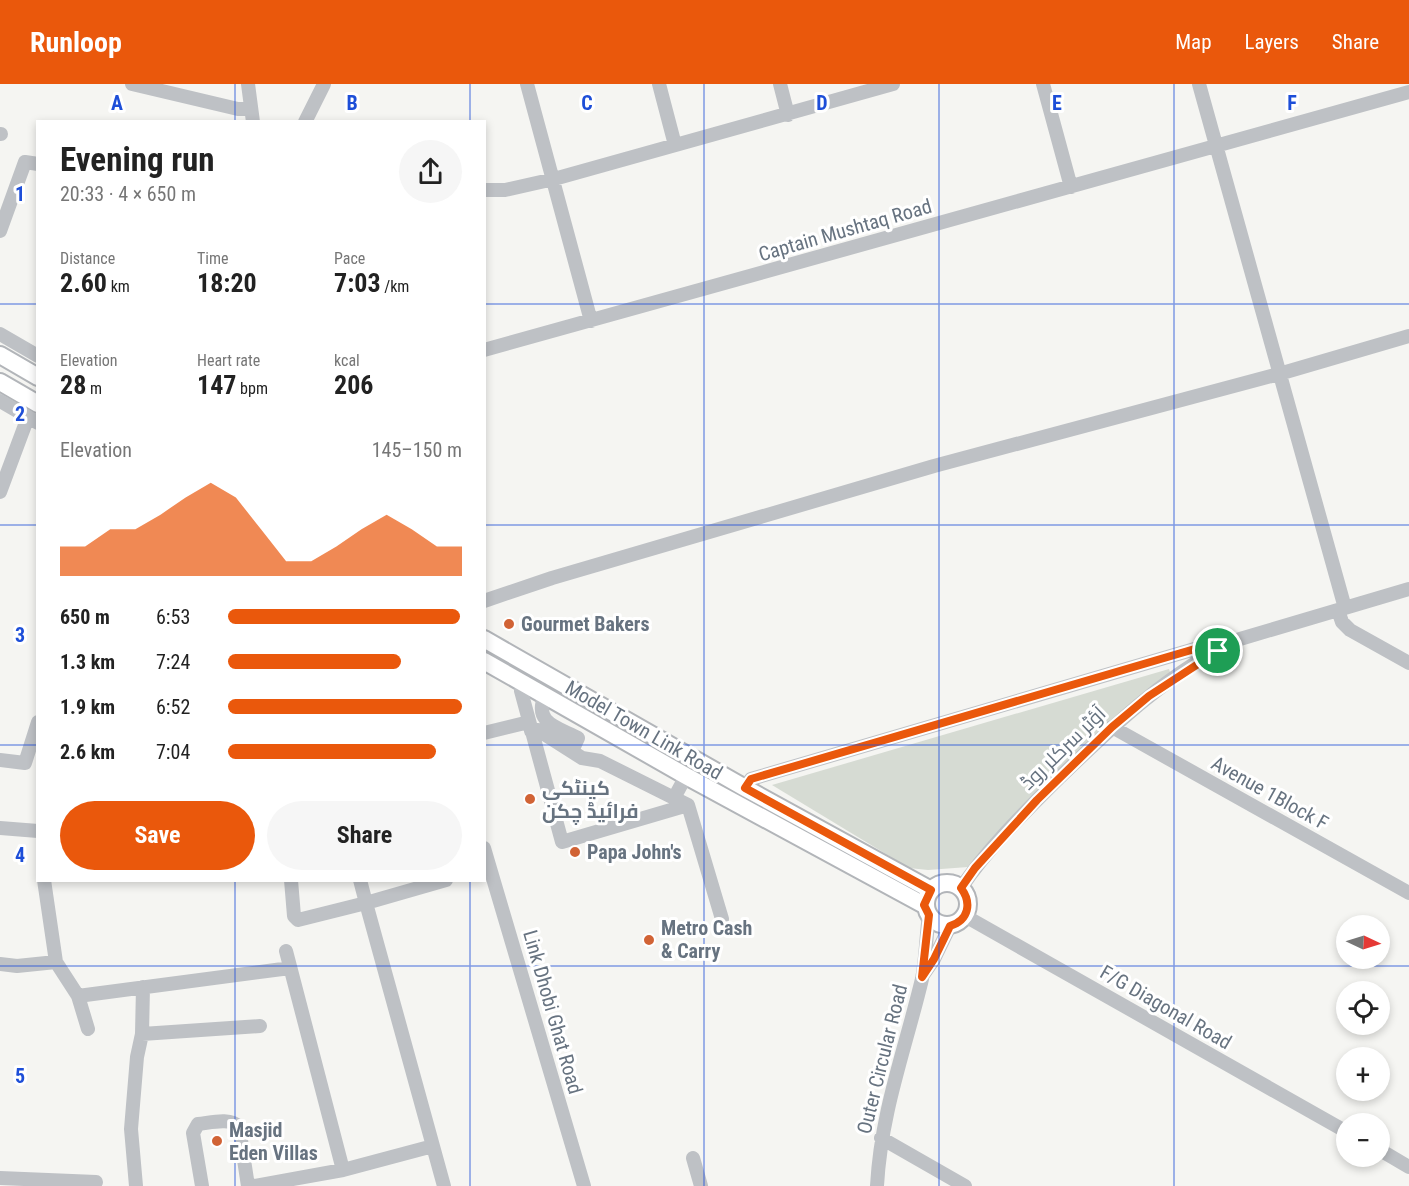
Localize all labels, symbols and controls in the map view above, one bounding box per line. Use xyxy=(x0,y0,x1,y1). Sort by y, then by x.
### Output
text: Runloop xyxy=(30,26,122,59)
text: Map xyxy=(1175,30,1212,54)
text: Layers xyxy=(1245,30,1299,54)
text: Share xyxy=(1332,30,1379,54)
text: A xyxy=(111,91,123,115)
text: B xyxy=(346,91,358,115)
text: C xyxy=(581,91,593,115)
text: D xyxy=(816,91,828,115)
text: E xyxy=(1052,91,1062,115)
text: F xyxy=(1287,91,1297,115)
text: Evening run xyxy=(60,140,215,179)
button: share xyxy=(399,140,462,203)
text: 1 xyxy=(15,182,25,206)
text: 20:33 · 4 × 650 m xyxy=(60,182,196,206)
street label: Captain Mushtaq Road xyxy=(756,194,934,266)
text: Distance xyxy=(60,249,115,268)
text: Time xyxy=(197,249,229,268)
text: Pace xyxy=(334,249,365,268)
text: 2.60 xyxy=(60,268,107,298)
text: 18:20 xyxy=(197,268,257,298)
text: 7:03 xyxy=(334,268,381,298)
text: km xyxy=(107,277,130,296)
text: /km xyxy=(381,277,409,296)
text: Elevation xyxy=(60,351,118,370)
text: Heart rate xyxy=(197,351,260,370)
text: kcal xyxy=(334,351,360,370)
text: 28 xyxy=(60,370,86,400)
text: 147 xyxy=(197,370,236,400)
text: 206 xyxy=(334,370,373,400)
text: m xyxy=(86,379,102,398)
text: bpm xyxy=(236,379,268,398)
text: 2 xyxy=(15,402,25,426)
text: Elevation xyxy=(60,438,132,462)
text: 145–150 m xyxy=(372,438,462,462)
text: 650 m xyxy=(60,605,110,629)
text: 6:53 xyxy=(156,605,190,629)
place label: Gourmet Bakers xyxy=(521,612,650,636)
marker: Gourmet Bakers xyxy=(502,617,516,631)
text: 3 xyxy=(15,623,25,647)
pin xyxy=(1192,625,1243,676)
icon: arrive xyxy=(1201,634,1234,667)
text: 1.3 km xyxy=(60,650,115,674)
text: 7:24 xyxy=(156,650,190,674)
street label: Model Town Link Road xyxy=(561,675,727,785)
text: 1.9 km xyxy=(60,695,115,719)
text: 6:52 xyxy=(156,695,190,719)
street label: آؤٹر سرکلر روڈ xyxy=(1015,701,1111,795)
text: 2.6 km xyxy=(60,740,115,764)
text: 7:04 xyxy=(156,740,190,764)
street label: Avenue 1Block F xyxy=(1207,751,1333,835)
place label: کینٹکی فرائیڈ چکن xyxy=(542,776,639,825)
marker: کینٹکی فرائیڈ چکن xyxy=(523,792,537,806)
button: Save xyxy=(60,801,255,870)
button: Share xyxy=(267,801,462,870)
place label: Papa John's xyxy=(587,840,682,864)
text: 4 xyxy=(15,843,25,867)
marker: Papa John's xyxy=(568,845,582,859)
north arrow xyxy=(1336,915,1390,969)
map controls xyxy=(1336,915,1390,1167)
place label: Metro Cash & Carry xyxy=(661,916,752,963)
street label: Link Dhobi Ghat Road xyxy=(518,927,588,1097)
marker: Metro Cash & Carry xyxy=(642,933,656,947)
street label: F/G Diagonal Road xyxy=(1096,960,1236,1054)
button: locate xyxy=(1336,981,1390,1035)
street label: Outer Circular Road xyxy=(852,982,912,1136)
button: + xyxy=(1336,1047,1390,1101)
text: 5 xyxy=(15,1064,25,1088)
button: − xyxy=(1336,1113,1390,1167)
place label: Masjid Eden Villas xyxy=(229,1118,318,1165)
marker: Masjid Eden Villas xyxy=(210,1134,224,1148)

